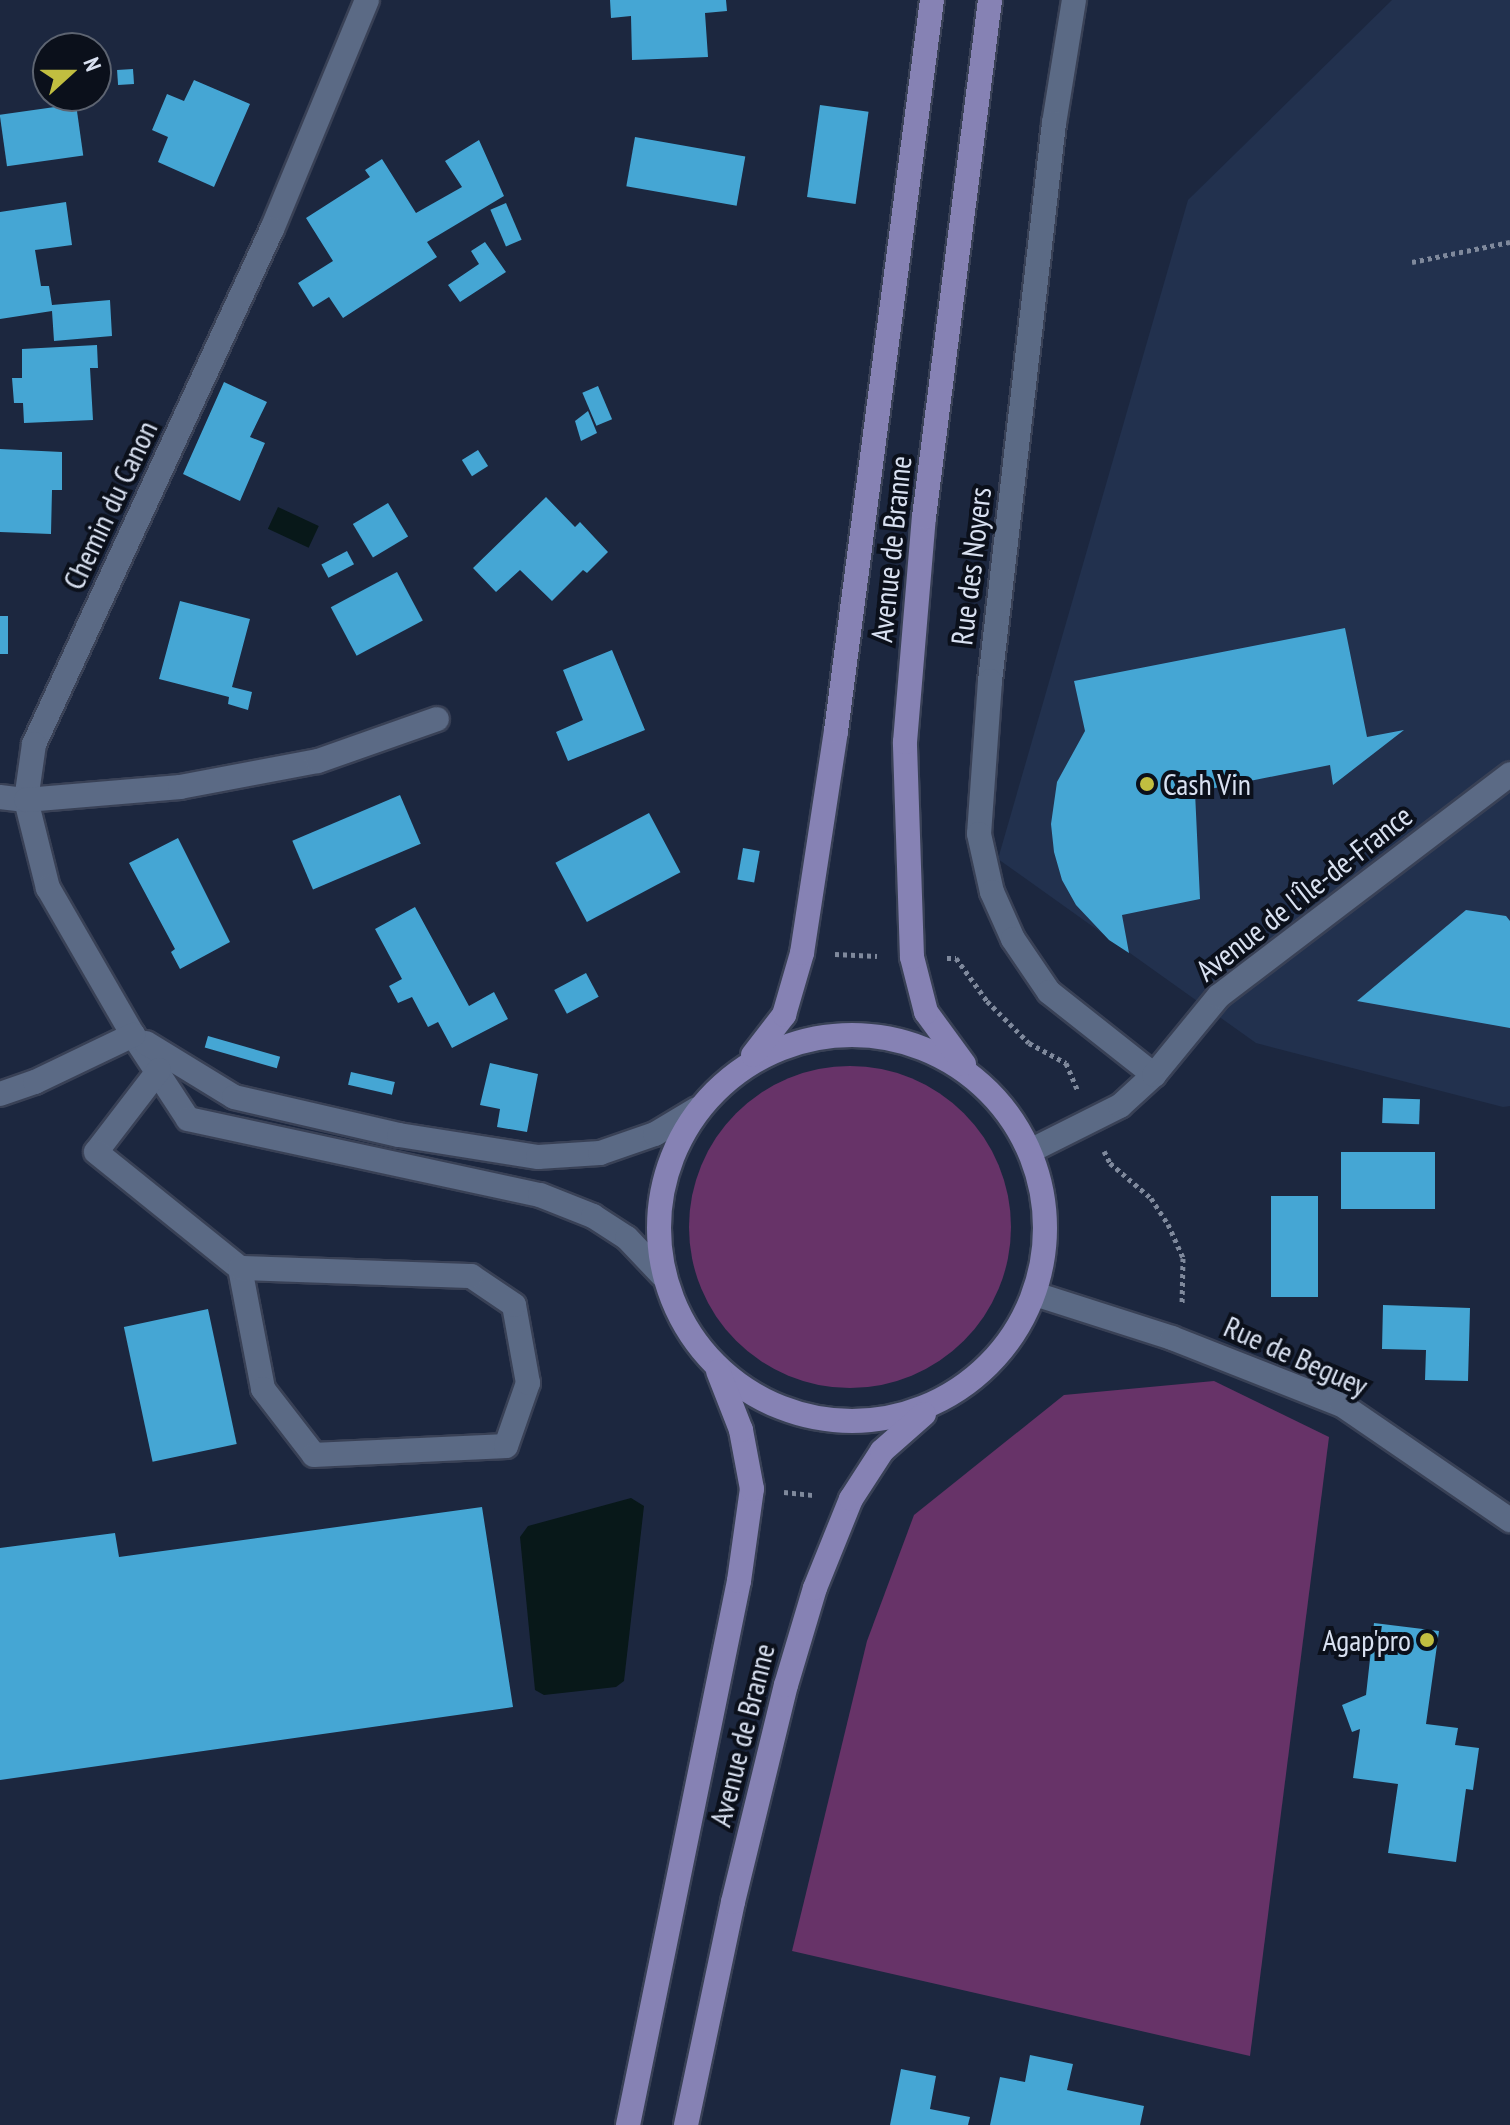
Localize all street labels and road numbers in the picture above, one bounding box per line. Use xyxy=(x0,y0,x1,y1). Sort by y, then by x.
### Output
street label: Chemin du Canon xyxy=(55,415,165,595)
street label: Avenue de Branne xyxy=(863,454,919,644)
street label: Rue des Noyers xyxy=(943,485,999,647)
street label: Avenue de l'Île-de-France xyxy=(1189,798,1419,988)
street label: Rue de Beguey xyxy=(1219,1308,1373,1404)
street label: Avenue de Branne xyxy=(702,1640,782,1830)

